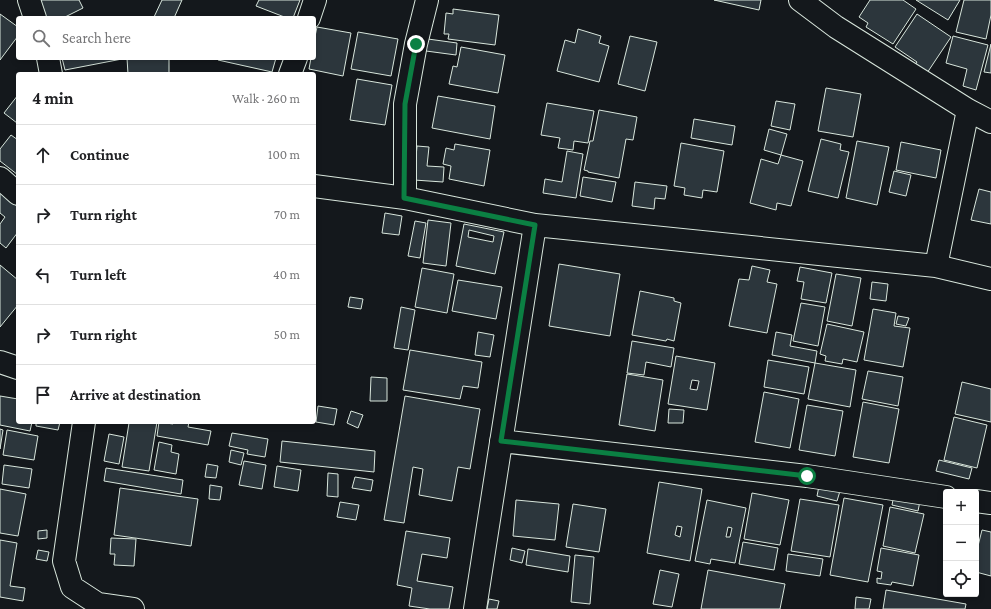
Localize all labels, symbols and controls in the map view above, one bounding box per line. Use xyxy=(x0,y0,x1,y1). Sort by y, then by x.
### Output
search box xyxy=(16,16,316,60)
icon: search xyxy=(30,27,52,49)
text: Search here xyxy=(62,30,131,46)
route end xyxy=(407,35,425,53)
text: 4 min xyxy=(32,89,74,108)
text: Walk · 260 m xyxy=(232,91,300,106)
icon: ahead xyxy=(32,144,54,166)
text: Continue xyxy=(70,147,129,163)
text: 100 m xyxy=(268,147,300,162)
icon: right xyxy=(32,204,54,226)
text: Turn right xyxy=(70,207,137,223)
text: 70 m xyxy=(274,207,300,222)
icon: left xyxy=(32,264,54,286)
text: Turn left xyxy=(70,267,126,283)
text: 40 m xyxy=(273,267,300,282)
icon: right xyxy=(32,324,54,346)
text: Turn right xyxy=(70,327,137,343)
text: 50 m xyxy=(274,327,300,342)
icon: arrive xyxy=(32,384,54,406)
text: Arrive at destination xyxy=(70,387,201,403)
route start xyxy=(798,467,816,485)
map controls xyxy=(943,489,979,597)
button: + xyxy=(943,489,979,525)
button: − xyxy=(943,525,979,561)
button: locate xyxy=(943,561,979,597)

